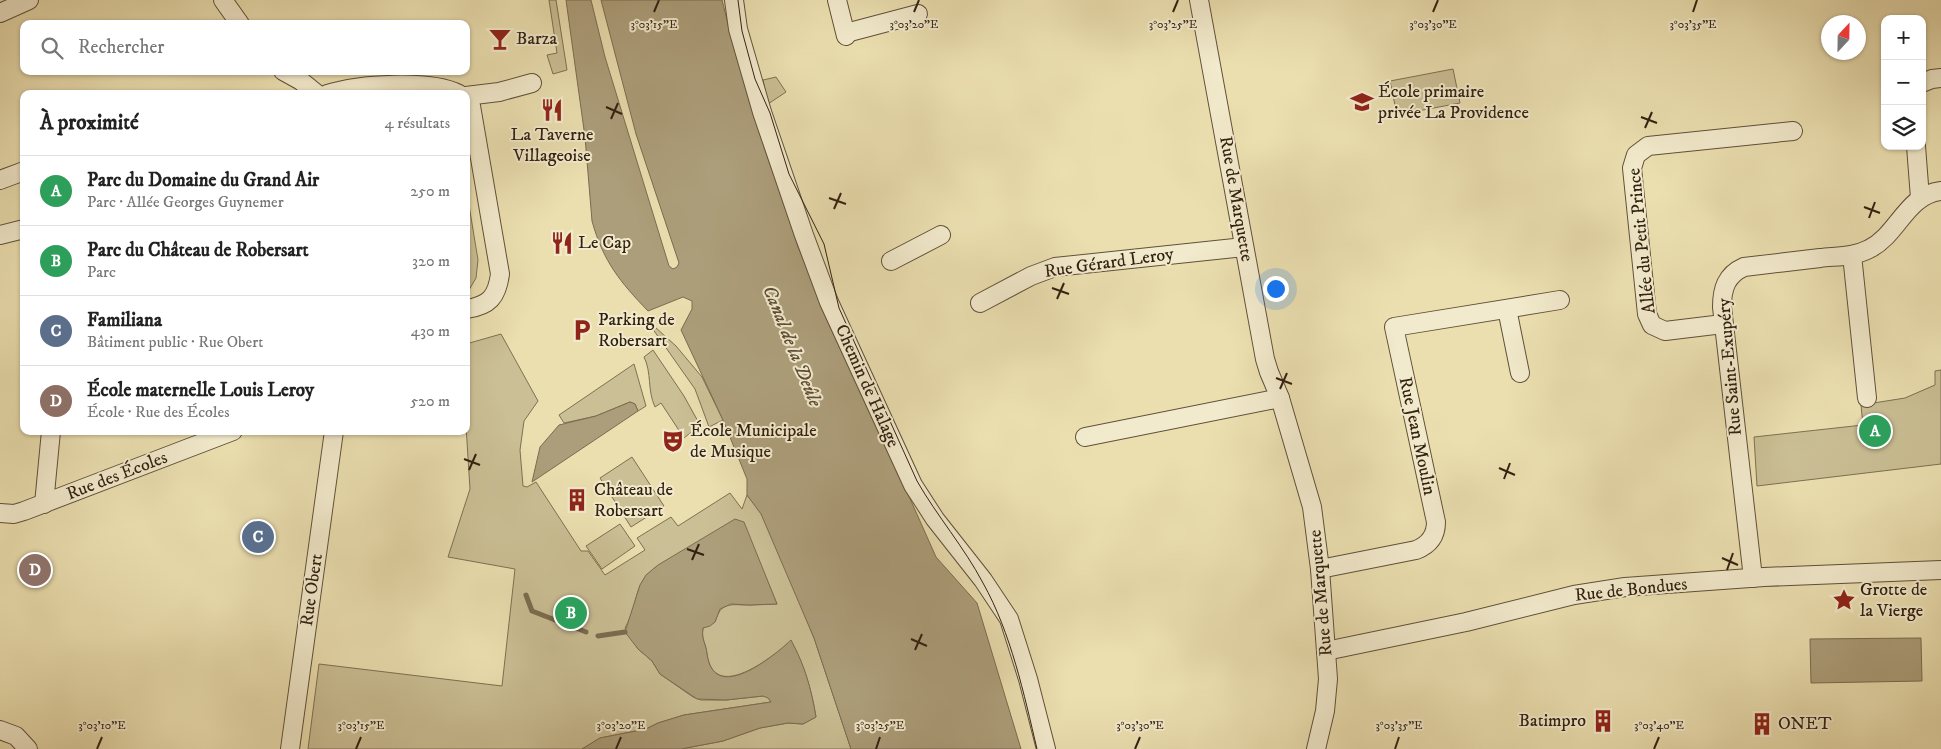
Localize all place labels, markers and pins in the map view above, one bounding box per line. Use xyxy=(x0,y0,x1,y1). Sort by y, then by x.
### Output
bar icon: Barza xyxy=(487,26,513,52)
place label: Barza xyxy=(516,28,558,50)
place label: École primaire privée La Providence xyxy=(1377,81,1529,124)
school or university icon: École primaire privée La Providence xyxy=(1349,89,1375,115)
restaurant icon: La Taverne Villageoise xyxy=(539,97,565,123)
place label: La Taverne Villageoise xyxy=(511,124,593,167)
restaurant icon: Le Cap xyxy=(549,230,575,256)
place label: Le Cap xyxy=(578,232,631,254)
place label: Parking de Robersart xyxy=(598,309,675,352)
parking icon: Parking de Robersart xyxy=(569,317,595,343)
pin: A xyxy=(1859,412,1891,450)
place label: École Municipale de Musique xyxy=(690,420,817,463)
theatre icon: École Municipale de Musique xyxy=(660,428,686,454)
place label: Château de Robersart xyxy=(594,479,673,522)
building icon: Château de Robersart xyxy=(564,487,590,513)
pin: C xyxy=(242,518,274,556)
pin: D xyxy=(19,551,51,589)
place label: Grotte de la Vierge xyxy=(1860,579,1927,622)
place icon: Grotte de la Vierge xyxy=(1831,587,1857,613)
pin: B xyxy=(555,594,587,632)
building icon: Batimpro xyxy=(1590,708,1616,734)
place label: Batimpro xyxy=(1519,710,1586,732)
building icon: ONET xyxy=(1749,711,1775,737)
place label: ONET xyxy=(1778,713,1832,735)

